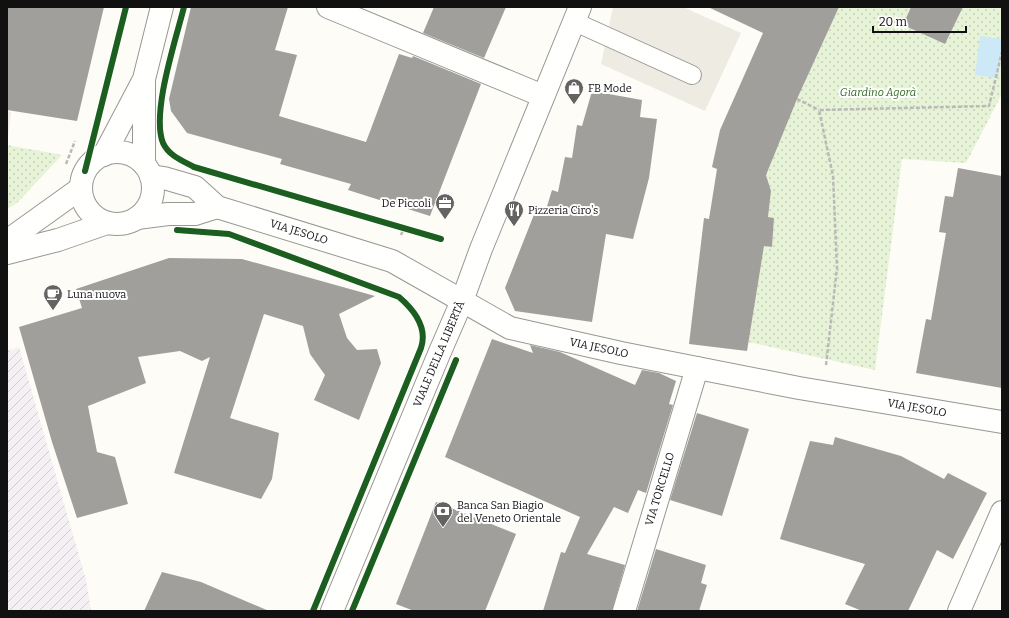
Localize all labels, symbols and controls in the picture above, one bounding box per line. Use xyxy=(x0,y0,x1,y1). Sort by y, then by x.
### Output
scale bar xyxy=(873,8,966,34)
text: 20 m xyxy=(879,15,908,29)
shop icon: FB Mode xyxy=(563,77,585,105)
place label: FB Mode xyxy=(588,82,632,95)
park label: Giardino Agorà xyxy=(840,86,916,99)
office icon: De Piccoli xyxy=(434,192,456,220)
place label: De Piccoli xyxy=(382,197,432,210)
restaurant icon: Pizzeria Ciro's xyxy=(503,199,525,227)
place label: Pizzeria Ciro's xyxy=(528,204,598,217)
street label: VIA JESOLO xyxy=(268,217,330,247)
cafe icon: Luna nuova xyxy=(42,283,64,311)
place label: Luna nuova xyxy=(67,288,126,301)
street label: VIALE DELLA LIBERTÀ xyxy=(410,298,467,409)
street label: VIA JESOLO xyxy=(568,335,630,361)
street label: VIA JESOLO xyxy=(886,396,948,420)
street label: VIA TORCELLO xyxy=(643,451,677,527)
place label: Banca San Biagio del Veneto Orientale xyxy=(457,499,561,525)
bank icon: Banca San Biagio del Veneto Orientale xyxy=(432,500,454,528)

